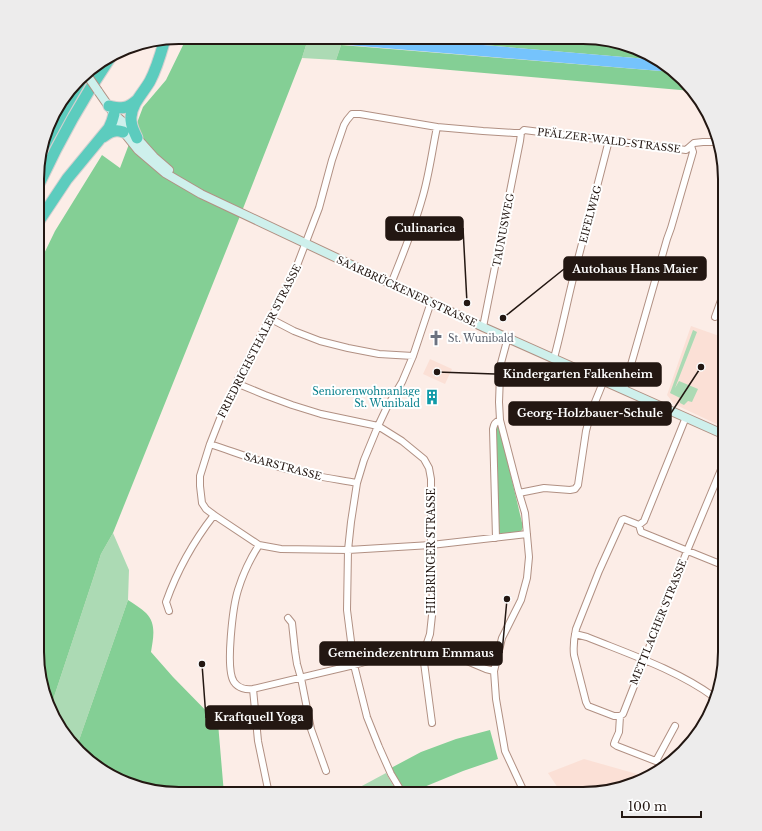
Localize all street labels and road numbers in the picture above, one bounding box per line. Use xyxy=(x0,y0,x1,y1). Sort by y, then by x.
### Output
street label: PFÄLZER-WALD-STRASSE xyxy=(536,124,682,156)
street label: EIFELWEG xyxy=(577,183,605,245)
street label: TAUNUSWEG xyxy=(490,192,517,268)
street label: SAARBRÜCKENER STRASSE xyxy=(335,252,479,330)
street label: FRIEDRICHSTHALER STRASSE xyxy=(215,262,304,420)
street label: SAARSTRASSE xyxy=(243,450,323,483)
street label: HILBRINGER STRASSE xyxy=(425,488,438,614)
street label: METTLACHER STRASSE xyxy=(627,558,690,687)

